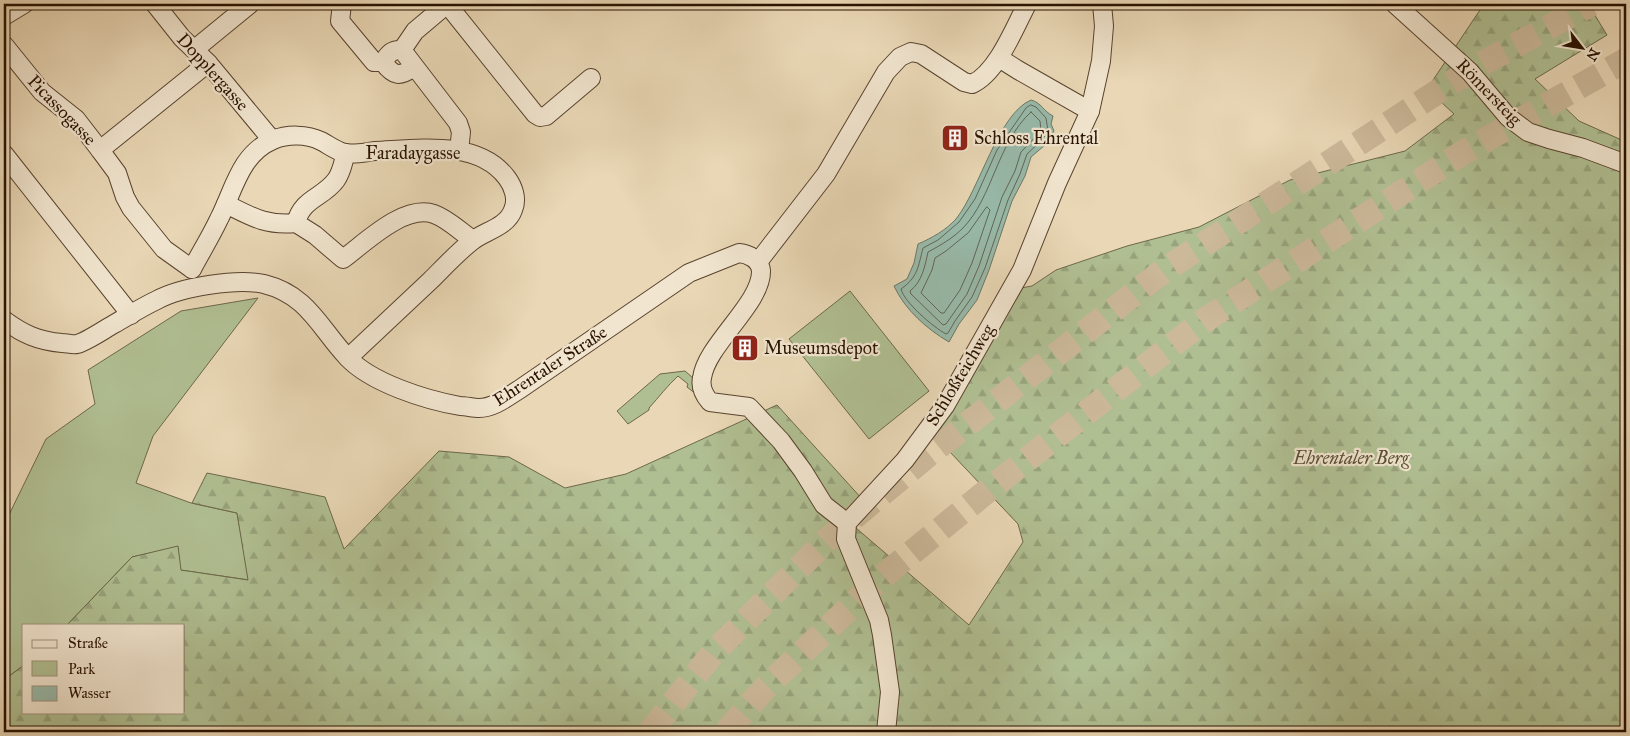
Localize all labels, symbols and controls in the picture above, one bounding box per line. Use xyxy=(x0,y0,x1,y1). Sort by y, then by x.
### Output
north arrow xyxy=(1558,22,1608,72)
street label: Dopplergasse xyxy=(172,29,254,116)
text: N xyxy=(1582,45,1603,64)
street label: Römersteig xyxy=(1451,54,1527,131)
street label: Picassogasse xyxy=(22,70,101,150)
building icon: Schloss Ehrental xyxy=(940,123,970,153)
place label: Schloss Ehrental xyxy=(974,127,1099,149)
street label: Faradaygasse xyxy=(366,142,460,165)
street label: Schloßteichweg xyxy=(921,320,1000,430)
street label: Ehrentaler Straße xyxy=(489,321,611,411)
building icon: Museumsdepot xyxy=(730,333,760,363)
place label: Museumsdepot xyxy=(764,337,879,359)
park label: Ehrentaler Berg xyxy=(1292,447,1410,469)
legend xyxy=(22,624,185,714)
text: Straße xyxy=(68,634,108,652)
text: Park xyxy=(68,660,95,678)
text: Wasser xyxy=(68,684,111,702)

